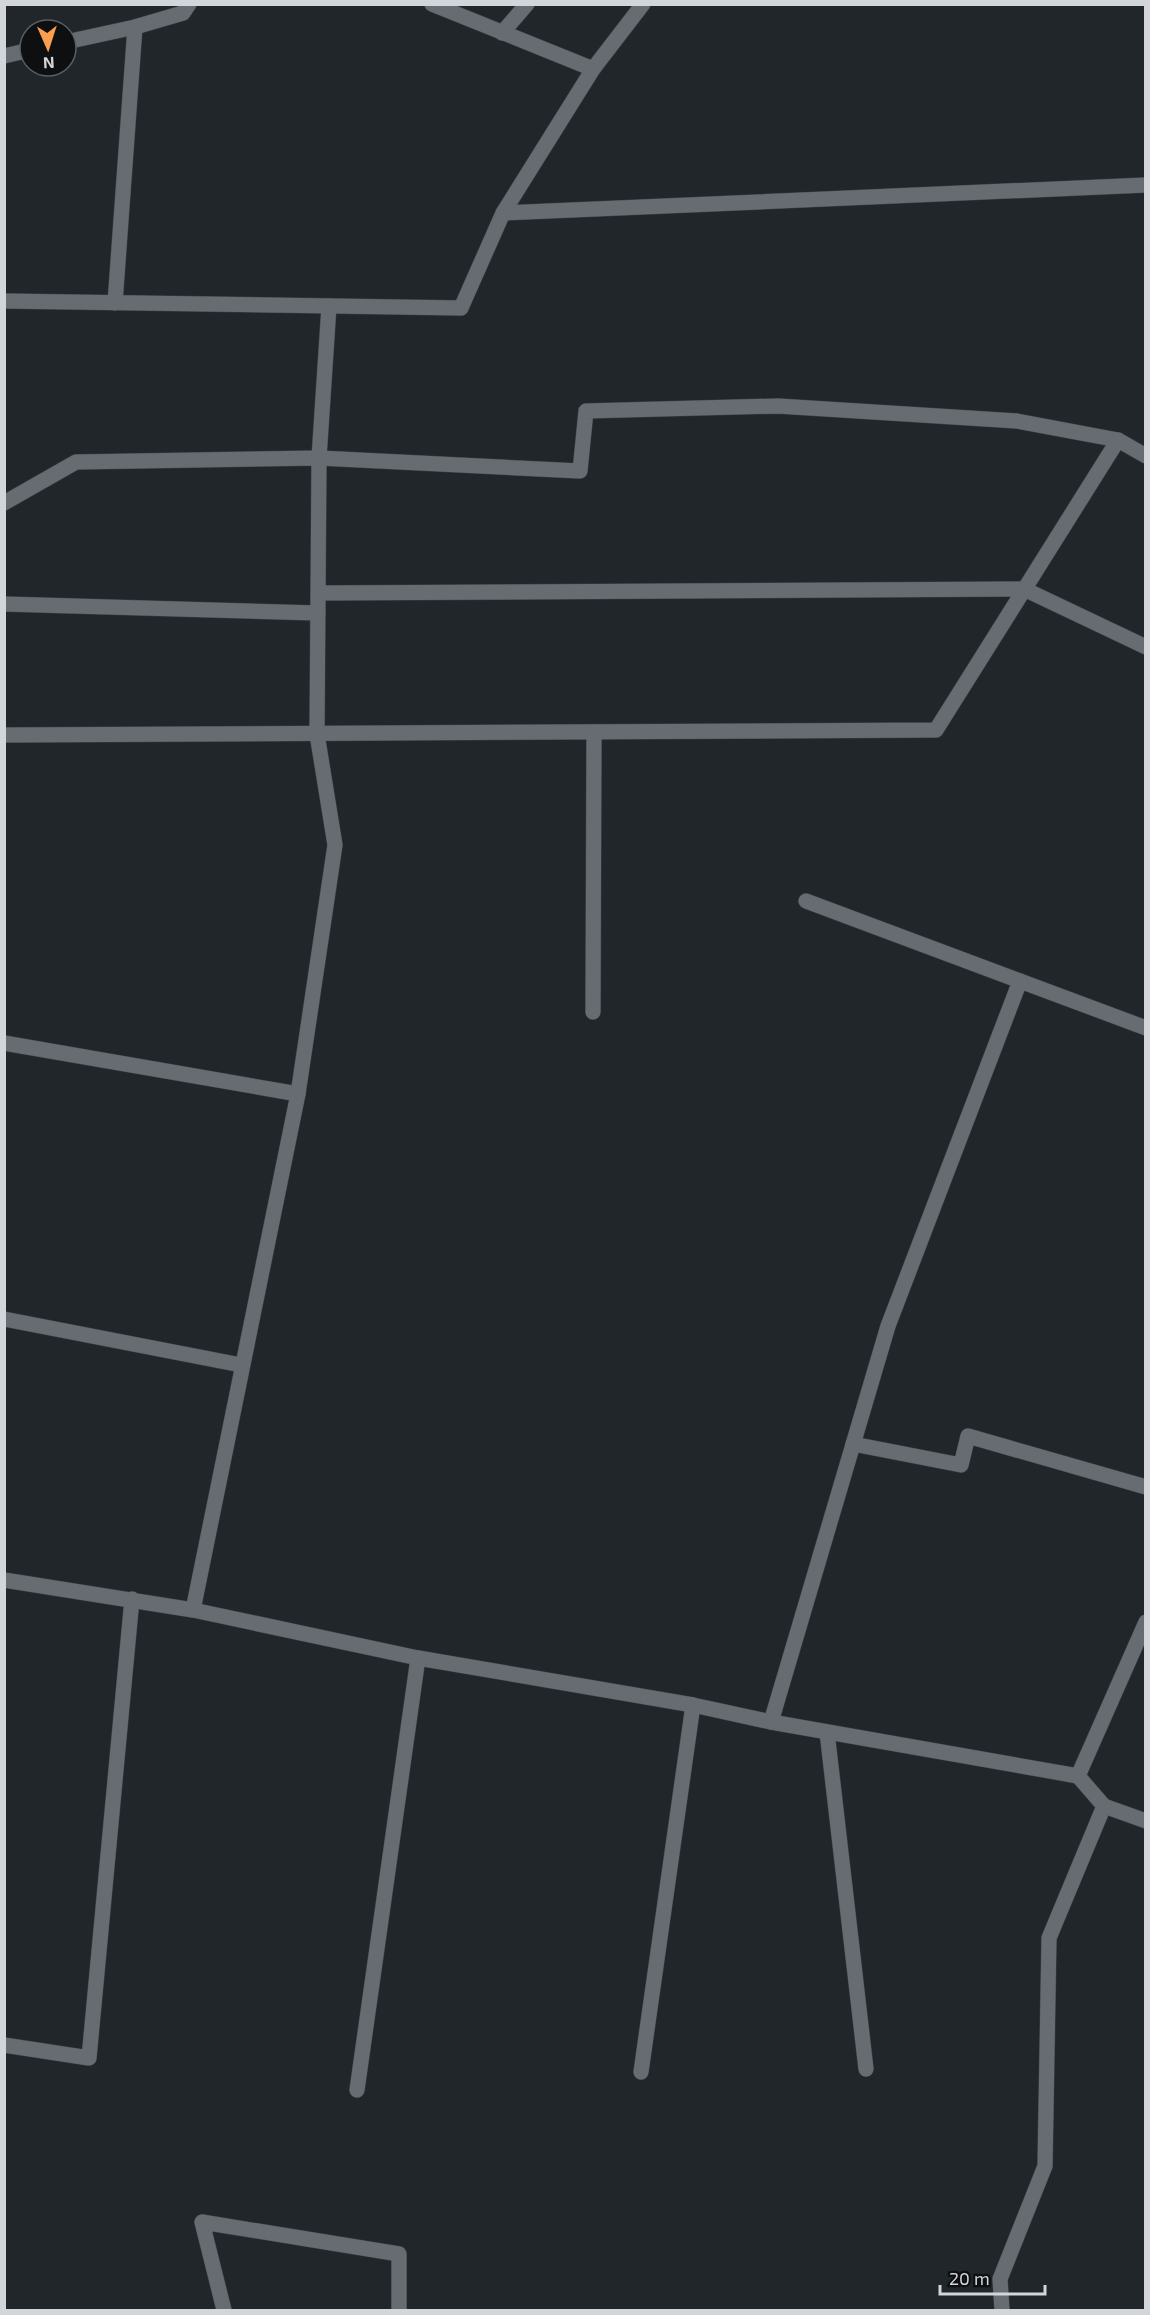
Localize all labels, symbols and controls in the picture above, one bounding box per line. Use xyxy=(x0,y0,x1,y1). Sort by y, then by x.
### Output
north arrow xyxy=(18,18,78,78)
text: N xyxy=(43,54,55,73)
scale bar xyxy=(940,2258,1045,2296)
text: 20 m xyxy=(949,2267,990,2289)

